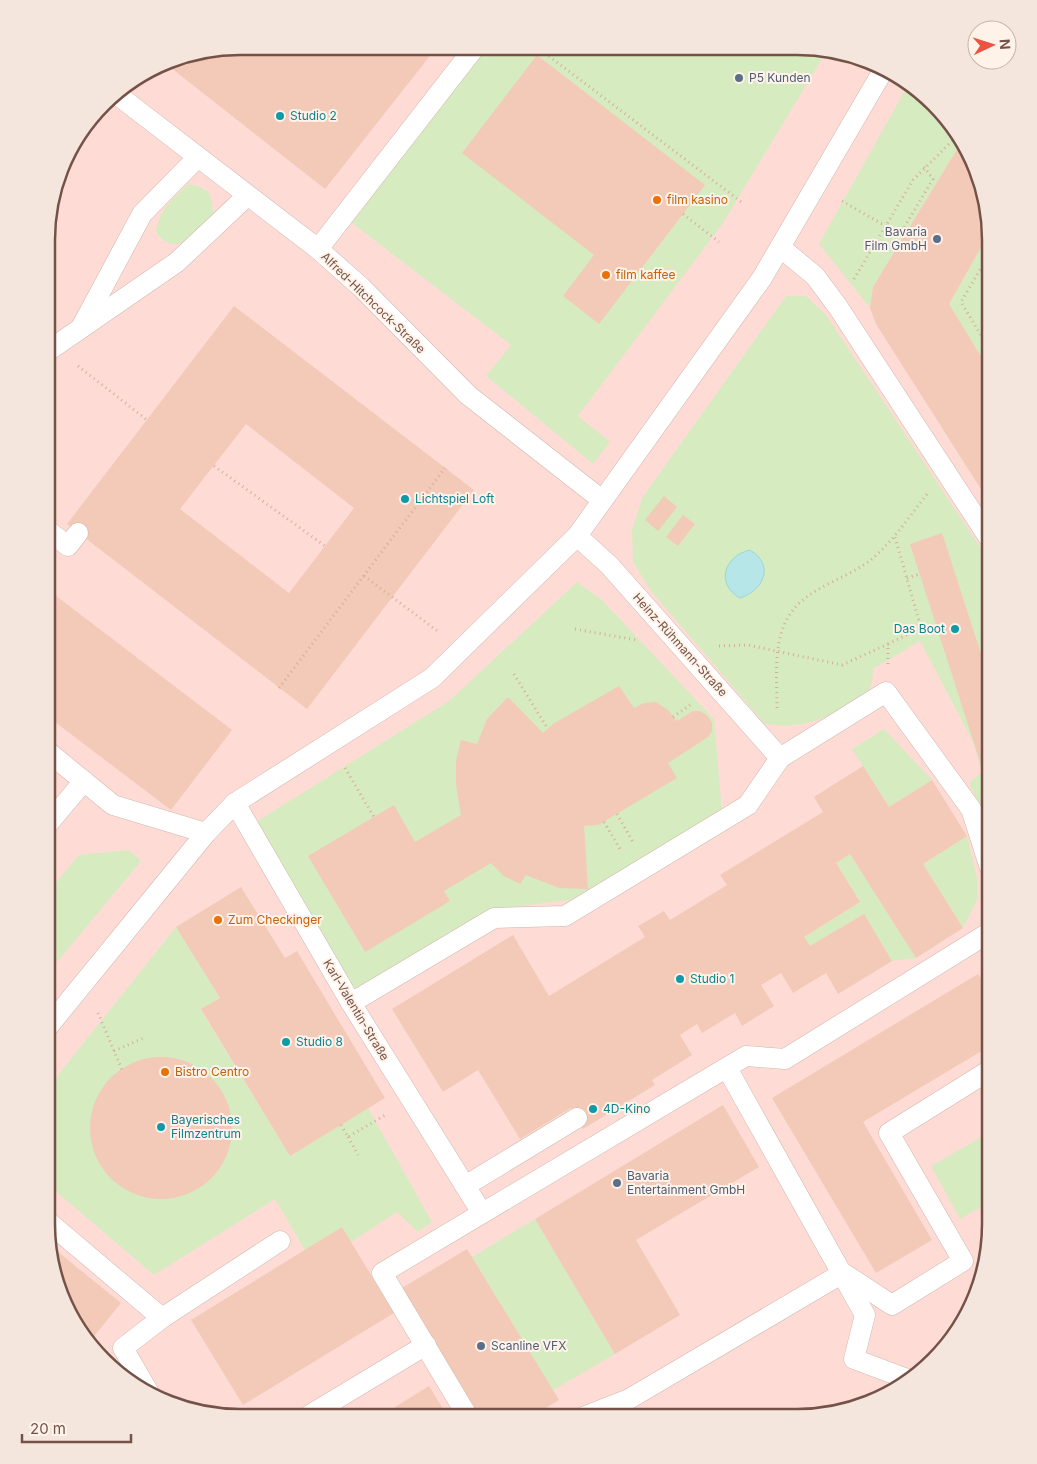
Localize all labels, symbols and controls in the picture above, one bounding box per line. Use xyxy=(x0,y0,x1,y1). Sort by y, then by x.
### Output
north arrow xyxy=(967,20,1017,70)
text: N xyxy=(997,38,1014,50)
place label: P5 Kunden xyxy=(749,70,811,85)
marker: P5 Kunden xyxy=(733,72,745,84)
place label: Studio 2 xyxy=(290,108,337,123)
marker: Studio 2 xyxy=(274,110,286,122)
place label: film kasino xyxy=(667,192,728,207)
marker: film kasino xyxy=(651,194,663,206)
place label: Bavaria Film GmbH xyxy=(864,224,927,253)
marker: Bavaria Film GmbH xyxy=(931,233,943,245)
street label: Alfred-Hitchcock-Straße xyxy=(318,249,429,356)
place label: film kaffee xyxy=(616,267,676,282)
marker: film kaffee xyxy=(600,269,612,281)
place label: Lichtspiel Loft xyxy=(415,491,494,506)
marker: Lichtspiel Loft xyxy=(399,493,411,505)
street label: Heinz-Rühmann-Straße xyxy=(630,590,731,700)
place label: Das Boot xyxy=(894,621,945,636)
marker: Das Boot xyxy=(949,623,961,635)
place label: Zum Checkinger xyxy=(228,912,322,927)
marker: Zum Checkinger xyxy=(212,914,224,926)
street label: Karl-Valentin-Straße xyxy=(320,956,393,1063)
place label: Studio 1 xyxy=(690,971,734,986)
marker: Studio 1 xyxy=(674,973,686,985)
place label: Studio 8 xyxy=(296,1034,343,1049)
marker: Studio 8 xyxy=(280,1036,292,1048)
place label: Bistro Centro xyxy=(175,1064,249,1079)
marker: Bistro Centro xyxy=(159,1066,171,1078)
place label: 4D-Kino xyxy=(603,1101,650,1116)
marker: 4D-Kino xyxy=(587,1103,599,1115)
place label: Bayerisches Filmzentrum xyxy=(171,1112,241,1141)
marker: Bayerisches Filmzentrum xyxy=(155,1121,167,1133)
place label: Bavaria Entertainment GmbH xyxy=(627,1168,745,1197)
marker: Bavaria Entertainment GmbH xyxy=(611,1177,623,1189)
place label: Scanline VFX xyxy=(491,1338,566,1353)
marker: Scanline VFX xyxy=(475,1340,487,1352)
scale bar xyxy=(22,1412,131,1444)
text: 20 m xyxy=(30,1419,66,1438)

